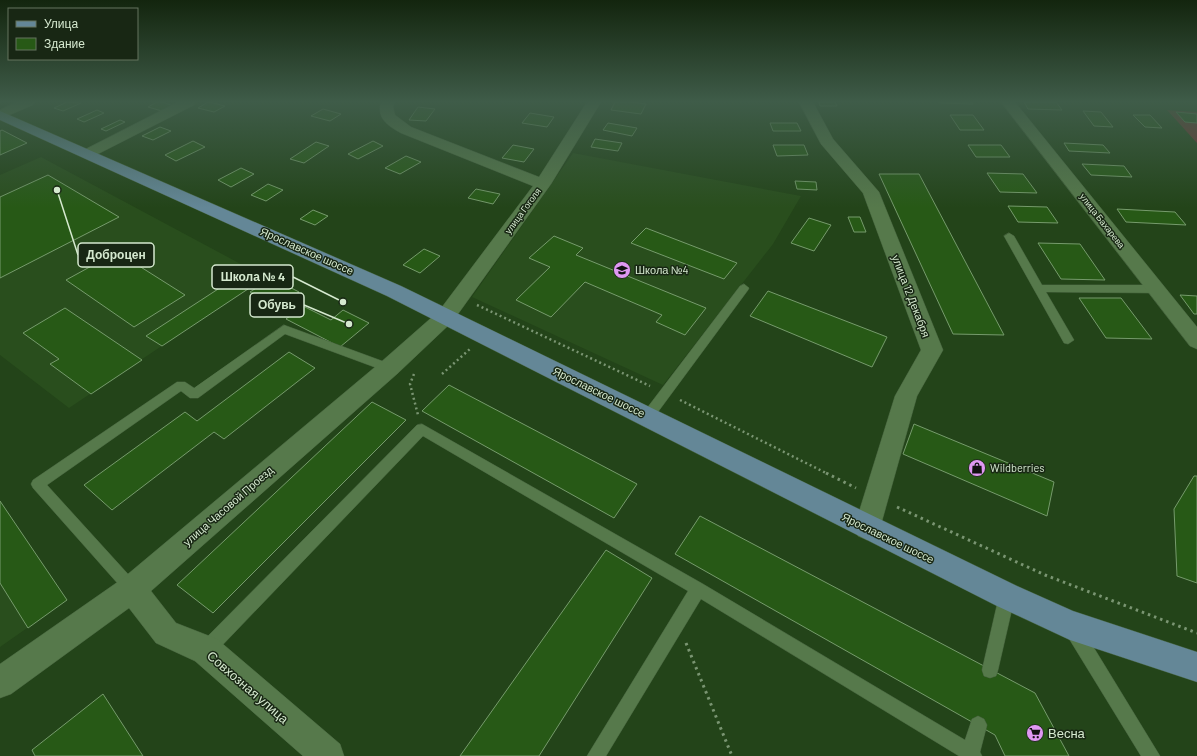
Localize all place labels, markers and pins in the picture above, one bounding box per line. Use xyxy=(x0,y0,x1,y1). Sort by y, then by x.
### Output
callout: Доброцен xyxy=(78,243,154,267)
school or university icon: Школа №4 xyxy=(612,260,632,280)
place label: Школа №4 xyxy=(635,263,689,276)
callout: Школа № 4 xyxy=(212,265,293,289)
callout: Обувь xyxy=(250,293,304,317)
shop icon: Wildberries xyxy=(967,458,987,478)
place label: Wildberries xyxy=(990,461,1045,474)
supermarket icon: Весна xyxy=(1025,723,1045,743)
place label: Весна xyxy=(1048,725,1086,741)

